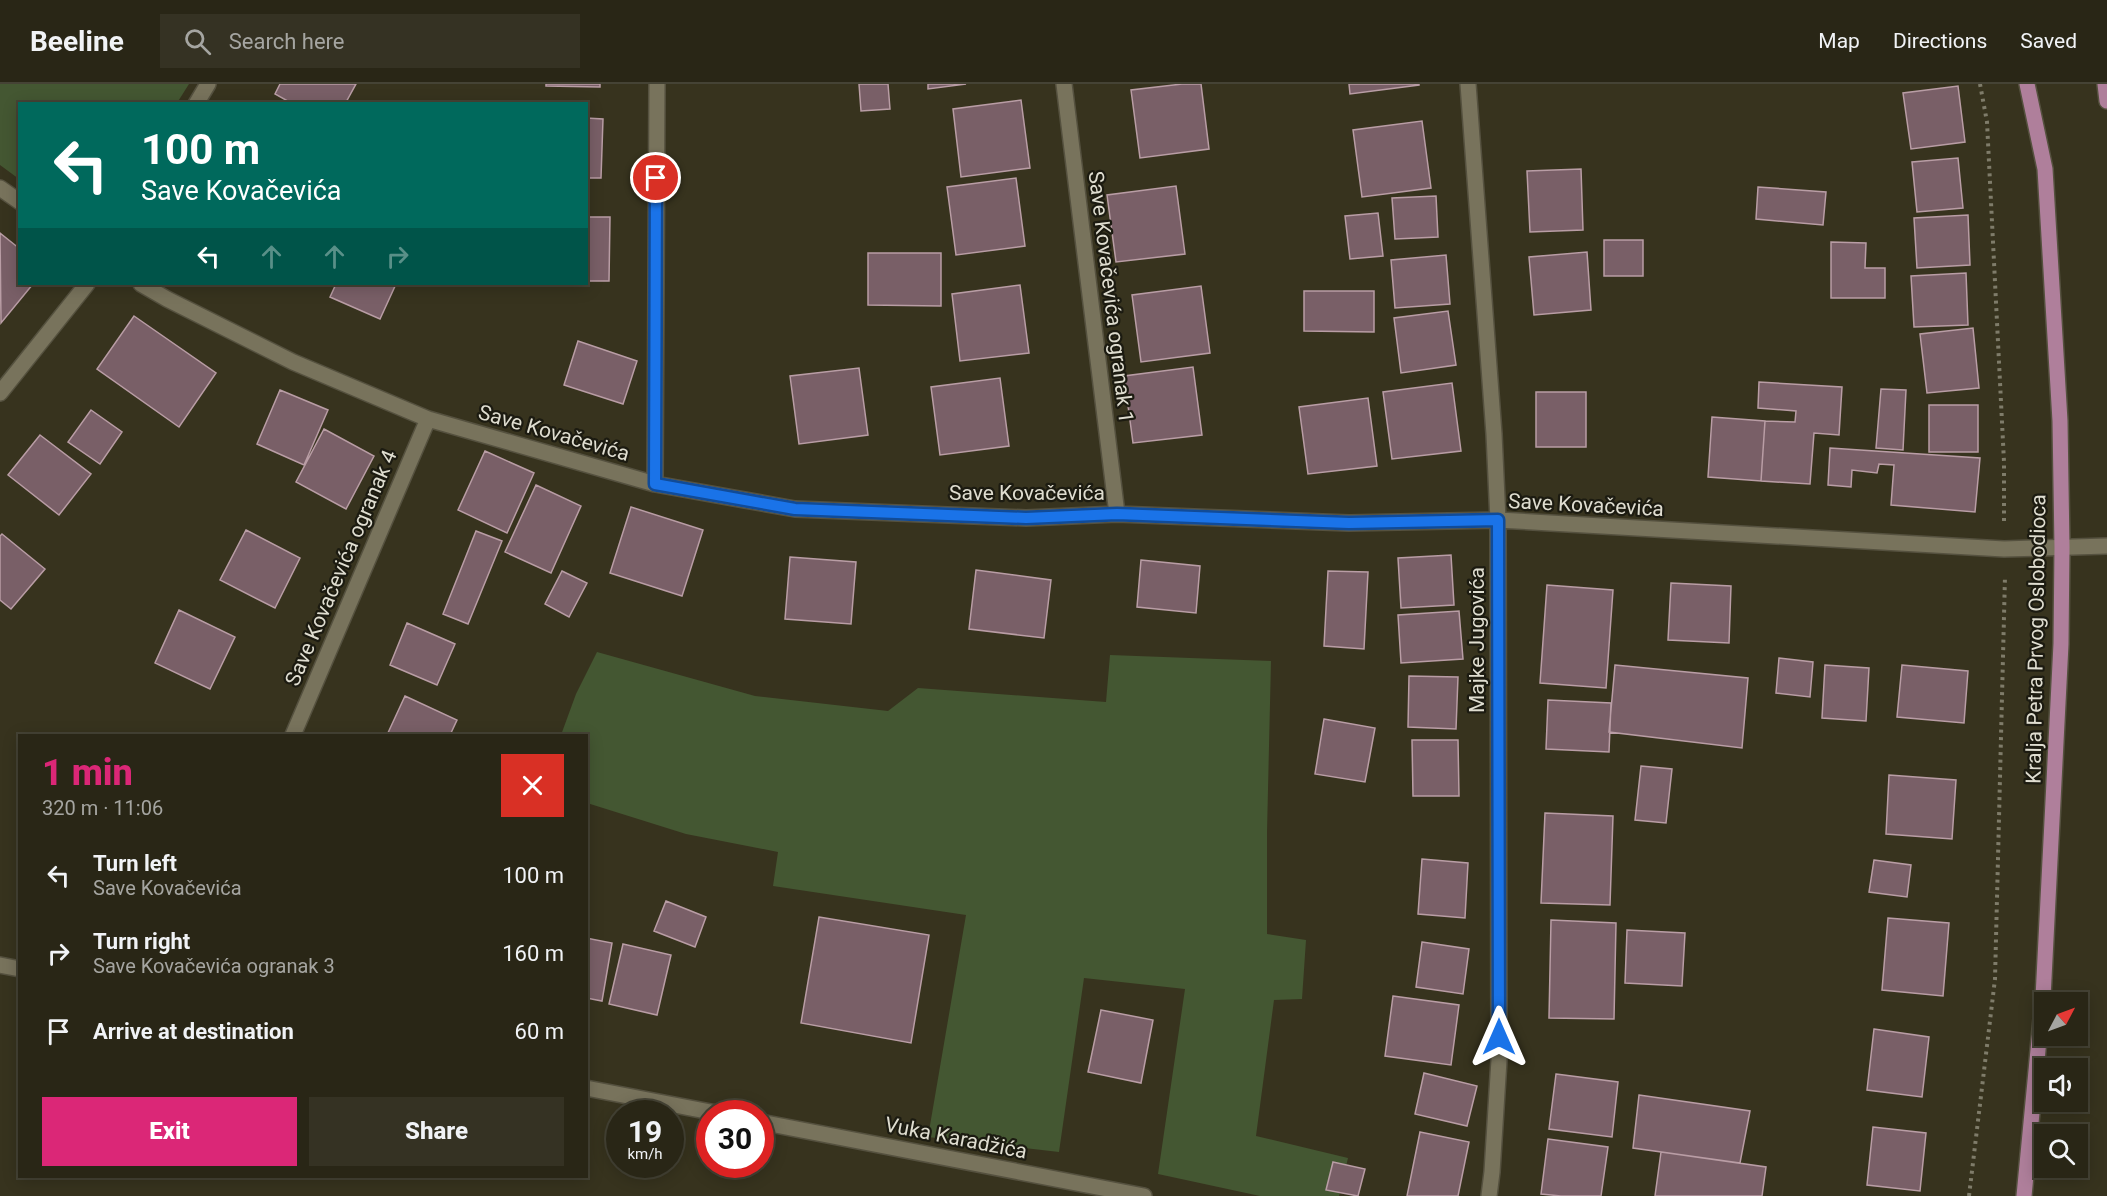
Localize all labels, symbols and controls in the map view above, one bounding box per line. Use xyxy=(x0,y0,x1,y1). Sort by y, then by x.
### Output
search box xyxy=(160,14,580,68)
text: Beeline xyxy=(30,25,124,58)
icon: search xyxy=(181,25,214,58)
text: Search here xyxy=(229,29,345,54)
text: Map xyxy=(1818,29,1860,53)
text: Directions xyxy=(1893,29,1987,53)
text: Saved xyxy=(2020,29,2077,53)
text: 100 m xyxy=(141,125,260,174)
icon: left xyxy=(42,126,120,204)
pin xyxy=(630,152,681,203)
icon: arrive xyxy=(639,161,672,194)
street label: Save Kovačevića ogranak 1 xyxy=(1084,170,1138,424)
text: Save Kovačevića xyxy=(141,175,342,207)
icon: left xyxy=(192,240,225,273)
icon: ahead xyxy=(255,240,288,273)
icon: ahead xyxy=(318,240,351,273)
icon: right xyxy=(381,240,414,273)
street label: Save Kovačevića xyxy=(476,400,632,466)
street label: Save Kovačevića ogranak 4 xyxy=(280,446,402,689)
street label: Save Kovačevića xyxy=(949,481,1105,505)
street label: Save Kovačevića xyxy=(1507,489,1665,521)
street label: Kralja Petra Prvog Oslobodioca xyxy=(2021,494,2051,784)
street label: Majke Jugovića xyxy=(1465,567,1489,713)
text: 1 min xyxy=(42,752,133,794)
button: close xyxy=(501,754,564,817)
text: 320 m · 11:06 xyxy=(42,796,163,820)
text: Turn left xyxy=(93,851,177,876)
icon: left xyxy=(42,859,75,892)
text: 100 m xyxy=(502,863,564,888)
text: Save Kovačevića xyxy=(93,876,242,900)
text: Turn right xyxy=(93,929,190,954)
icon: right xyxy=(42,937,75,970)
text: 160 m xyxy=(502,941,564,966)
text: Save Kovačevića ogranak 3 xyxy=(93,954,335,978)
north arrow xyxy=(2034,992,2088,1046)
map controls xyxy=(2034,992,2088,1178)
position arrow xyxy=(1467,1005,1531,1069)
icon: arrive xyxy=(42,1015,75,1048)
text: Arrive at destination xyxy=(93,1019,294,1044)
text: 60 m xyxy=(515,1019,564,1044)
button: sound xyxy=(2034,1058,2088,1112)
button: Exit xyxy=(42,1097,297,1166)
button: Share xyxy=(309,1097,564,1166)
speed limit sign: 30 xyxy=(696,1100,774,1178)
street label: Vuka Karadžića xyxy=(883,1112,1029,1164)
text: 19 xyxy=(628,1114,662,1149)
button: search xyxy=(2034,1124,2088,1178)
text: km/h xyxy=(627,1145,663,1163)

